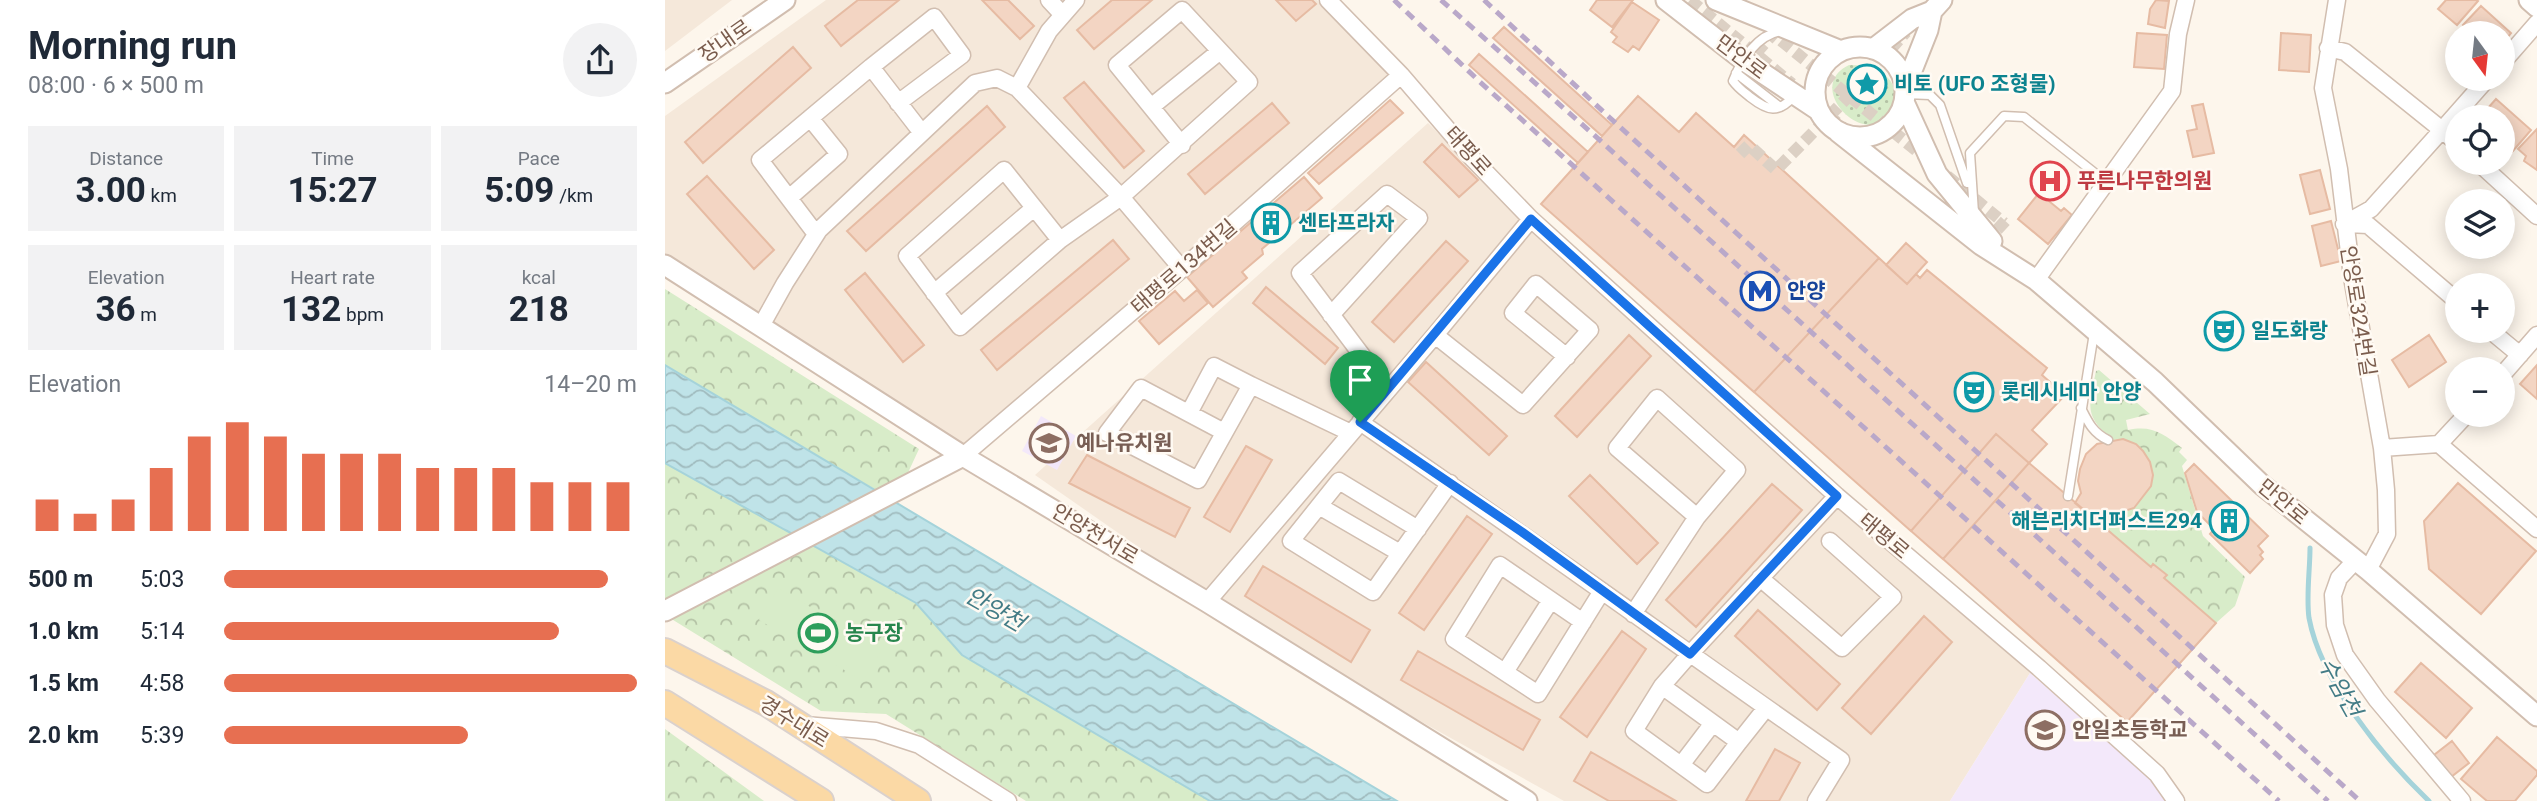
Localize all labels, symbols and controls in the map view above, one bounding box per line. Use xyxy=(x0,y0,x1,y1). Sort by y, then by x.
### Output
street label: 장내로 xyxy=(694,15,756,67)
north arrow xyxy=(2445,21,2515,91)
map controls xyxy=(2445,21,2515,427)
button: share xyxy=(563,23,637,97)
text: Morning run xyxy=(28,24,237,68)
street label: 만안로 xyxy=(1711,30,1771,84)
place icon: 비토 (UFO 조형물) xyxy=(1846,63,1888,105)
text: 08:00 · 6 × 500 m xyxy=(28,72,204,99)
place label: 비토 (UFO 조형물) xyxy=(1894,72,2056,96)
button: locate xyxy=(2445,105,2515,175)
street label: 태평로 xyxy=(1440,121,1496,181)
text: Distance xyxy=(89,147,163,170)
text: Time xyxy=(311,147,354,170)
text: Pace xyxy=(518,147,560,170)
hospital icon: 푸른나무한의원 xyxy=(2029,160,2071,202)
place label: 푸른나무한의원 xyxy=(2077,169,2212,193)
text: 3.00 xyxy=(75,170,146,211)
text: 15:27 xyxy=(287,170,378,211)
text: 5:09 xyxy=(484,170,554,211)
text: km xyxy=(146,184,177,207)
text: /km xyxy=(554,184,593,207)
button: layers xyxy=(2445,189,2515,259)
building icon: 센타프라자 xyxy=(1250,202,1292,244)
place label: 센타프라자 xyxy=(1298,211,1395,235)
street label: 태평로134번길 xyxy=(1126,215,1242,319)
street label: 안양로324번길 xyxy=(2336,244,2380,378)
text: Elevation xyxy=(88,266,165,289)
text: Heart rate xyxy=(290,266,375,289)
text: kcal xyxy=(522,266,556,289)
metro station icon: 안양 xyxy=(1739,270,1781,312)
button: + xyxy=(2445,273,2515,343)
place label: 안양 xyxy=(1787,279,1826,303)
text: 36 xyxy=(95,289,136,330)
text: 132 xyxy=(281,289,341,330)
text: 218 xyxy=(509,289,569,330)
text: m xyxy=(136,303,157,326)
text: bpm xyxy=(341,303,384,326)
theatre icon: 일도화랑 xyxy=(2203,310,2245,352)
place label: 일도화랑 xyxy=(2251,319,2328,343)
pin xyxy=(1330,350,1390,422)
button: − xyxy=(2445,357,2515,427)
icon: arrive xyxy=(1341,361,1379,399)
text: Elevation xyxy=(28,371,121,398)
text: 14–20 m xyxy=(544,371,637,398)
theatre icon: 롯데시네마 안양 xyxy=(1953,371,1995,413)
place label: 롯데시네마 안양 xyxy=(2001,380,2141,404)
school or university icon: 예나유치원 xyxy=(1028,422,1070,464)
place label: 예나유치원 xyxy=(1076,431,1173,455)
street label: 만안로 xyxy=(2253,474,2313,530)
street label: 안양천서로 xyxy=(1047,499,1143,569)
building icon: 해븐리치더퍼스트294 xyxy=(2208,500,2250,542)
street label: 태평로 xyxy=(1854,508,1914,564)
place label: 해븐리치더퍼스트294 xyxy=(2011,509,2202,533)
text: 500 m xyxy=(28,566,93,593)
text: 5:03 xyxy=(140,566,184,593)
water label: 안양천 xyxy=(961,582,1031,638)
sports icon: 농구장 xyxy=(797,612,839,654)
text: 1.0 km xyxy=(28,618,99,645)
text: 5:14 xyxy=(140,618,184,645)
place label: 농구장 xyxy=(845,621,903,645)
water label: 수암천 xyxy=(2312,653,2368,724)
text: 1.5 km xyxy=(28,670,99,697)
text: 4:58 xyxy=(140,670,184,697)
street label: 경수대로 xyxy=(755,691,833,753)
school or university icon: 안일초등학교 xyxy=(2024,709,2066,751)
place label: 안일초등학교 xyxy=(2072,718,2188,742)
text: 2.0 km xyxy=(28,722,99,749)
text: 5:39 xyxy=(140,722,184,749)

